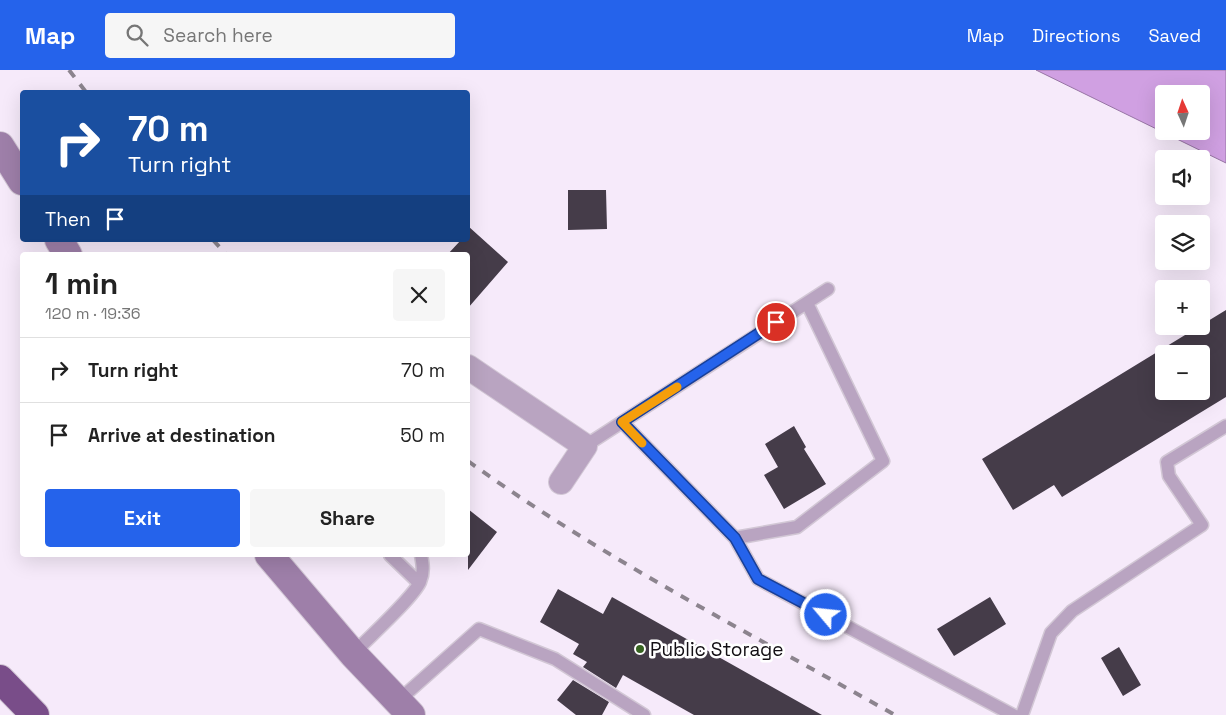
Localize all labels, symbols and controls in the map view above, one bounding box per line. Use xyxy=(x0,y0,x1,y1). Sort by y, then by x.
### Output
search box xyxy=(105,13,455,58)
text: Map xyxy=(25,20,75,51)
icon: search xyxy=(123,21,151,49)
text: Search here xyxy=(163,23,273,48)
text: Map xyxy=(967,24,1004,47)
text: Directions xyxy=(1032,24,1121,47)
text: Saved xyxy=(1149,24,1201,47)
north arrow xyxy=(1155,85,1210,140)
map controls xyxy=(1155,85,1210,400)
text: 70 m xyxy=(128,107,209,151)
icon: right xyxy=(45,110,110,175)
text: Turn right xyxy=(128,150,231,178)
button: sound xyxy=(1155,150,1210,205)
icon: arrive xyxy=(101,205,129,233)
text: Then xyxy=(45,207,91,232)
button: layers xyxy=(1155,215,1210,270)
text: 1 min xyxy=(45,264,118,303)
button: close xyxy=(393,269,445,321)
button: + xyxy=(1155,280,1210,335)
pin xyxy=(755,301,797,343)
text: 120 m · 19:36 xyxy=(45,303,141,324)
icon: arrive xyxy=(762,308,790,336)
button: − xyxy=(1155,345,1210,400)
icon: right xyxy=(45,356,73,384)
text: Turn right xyxy=(88,358,178,383)
text: 70 m xyxy=(401,358,445,383)
icon: arrive xyxy=(45,421,73,449)
text: Arrive at destination xyxy=(88,423,276,448)
text: 50 m xyxy=(400,423,445,448)
button: Exit xyxy=(45,489,240,547)
button: Share xyxy=(250,489,445,547)
position arrow xyxy=(799,588,851,640)
place label: Public Storage xyxy=(650,637,784,662)
marker: Public Storage xyxy=(634,643,646,655)

